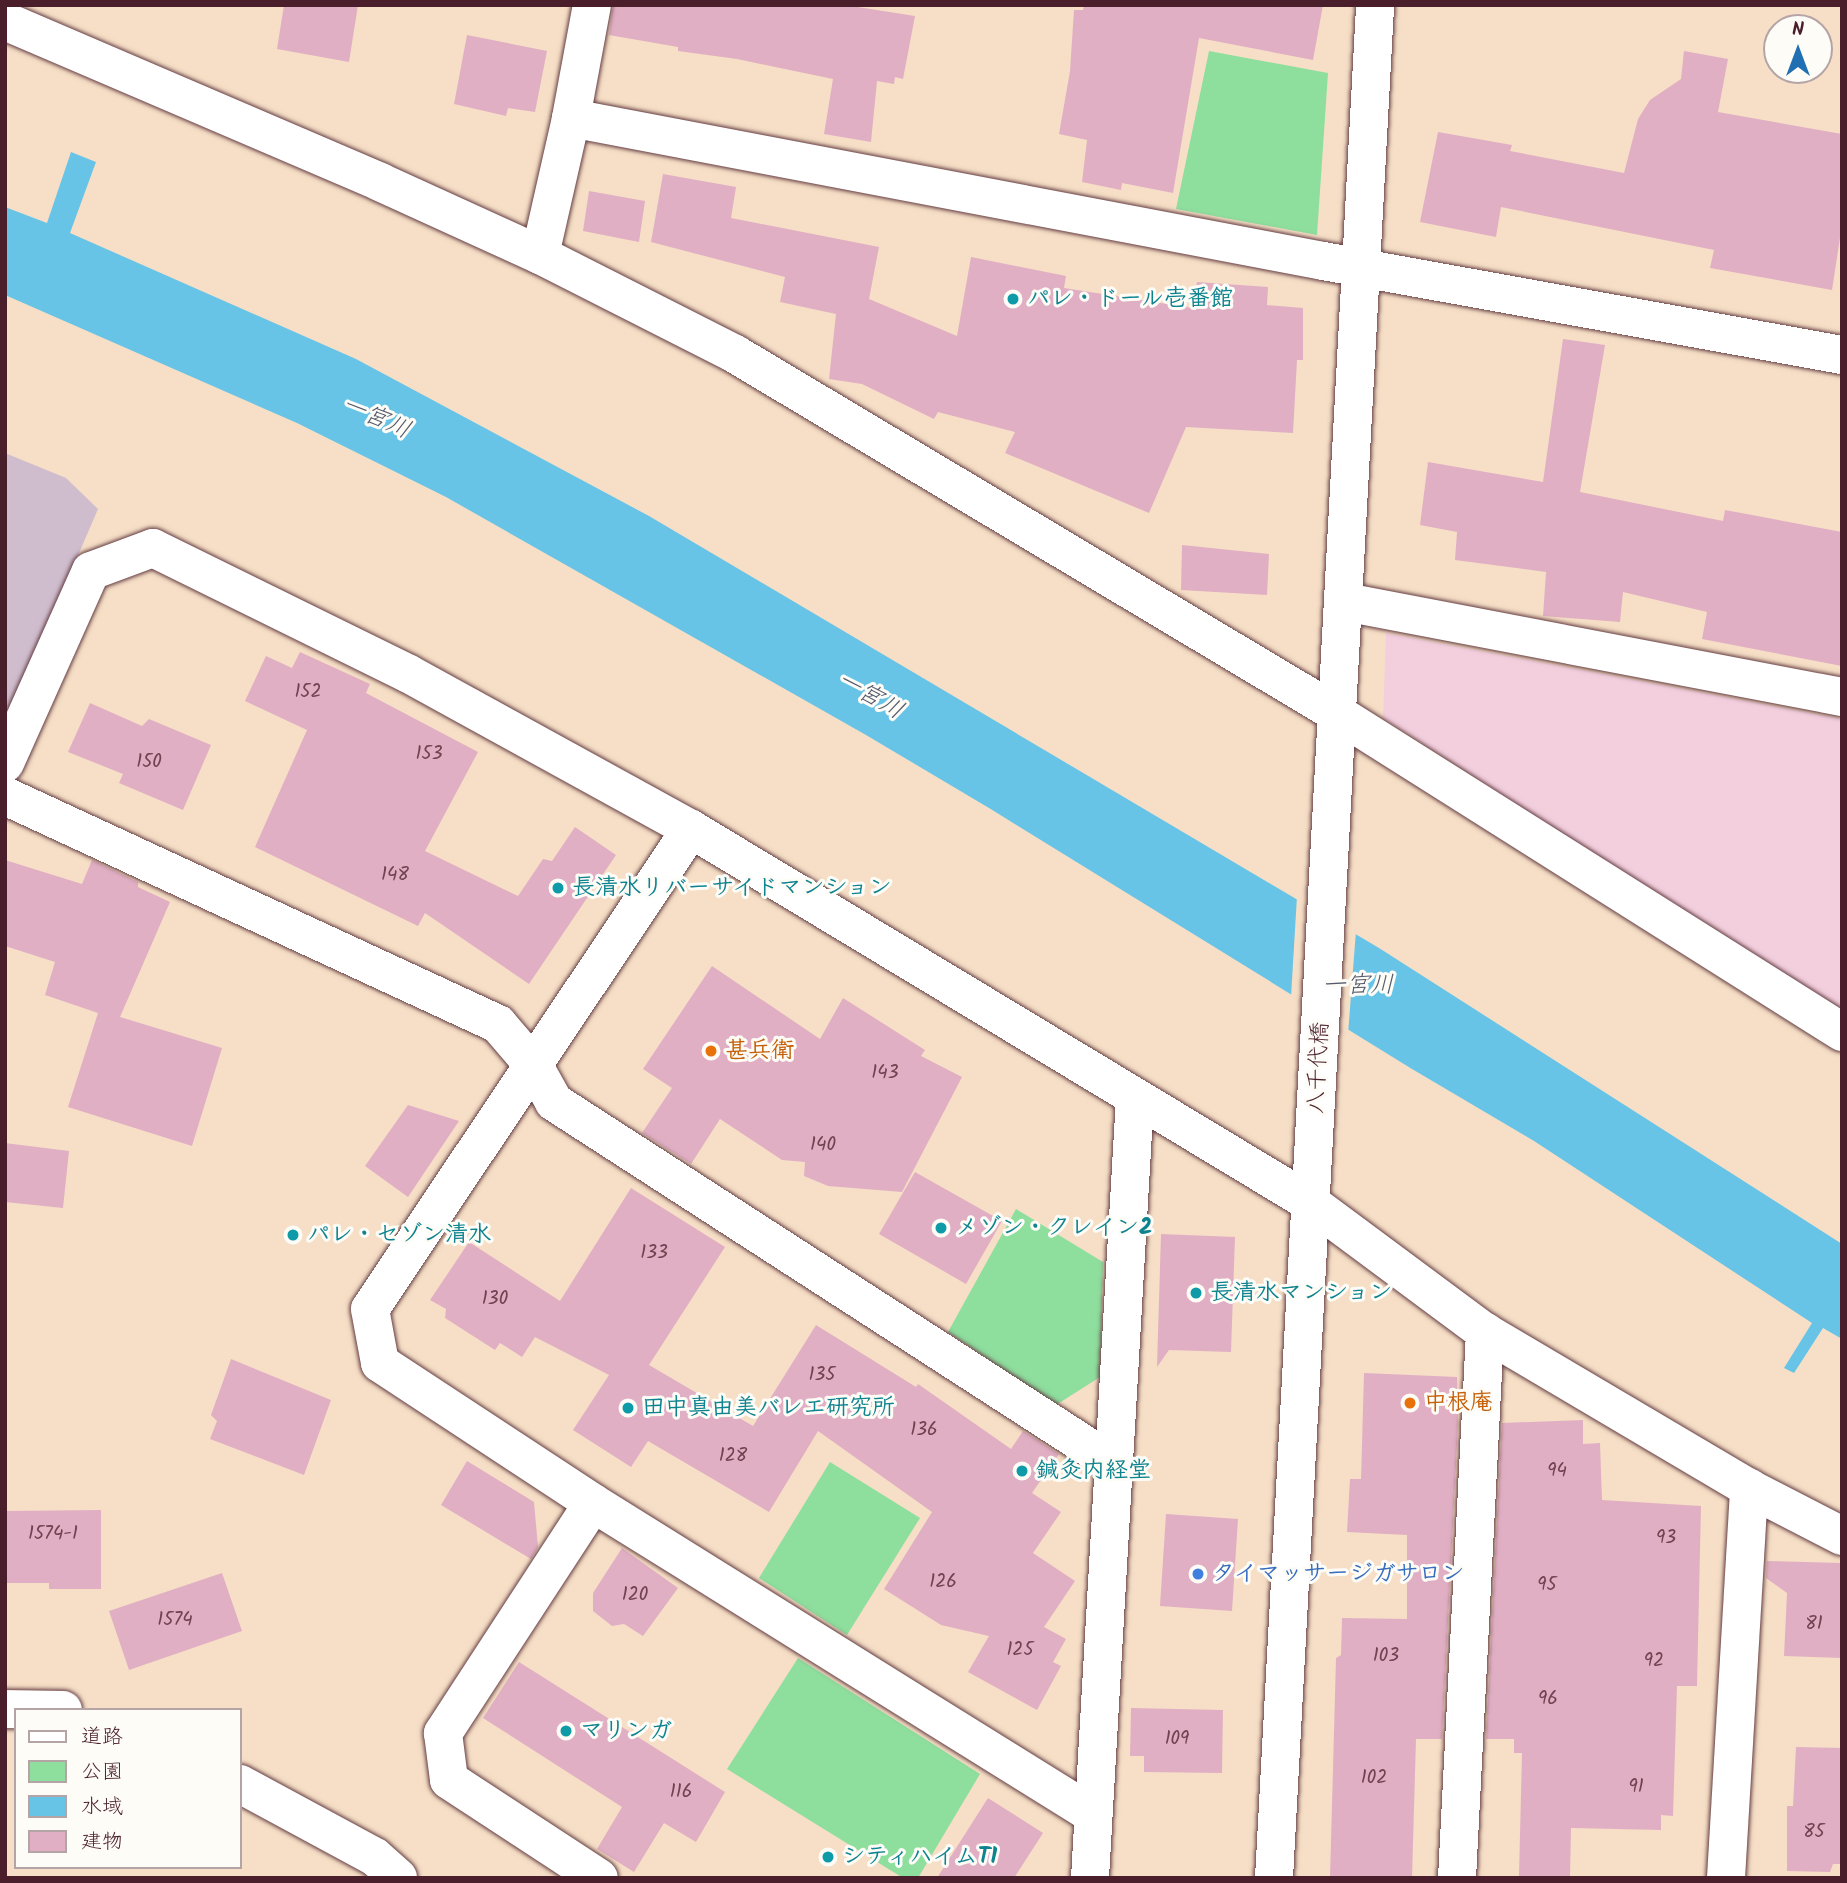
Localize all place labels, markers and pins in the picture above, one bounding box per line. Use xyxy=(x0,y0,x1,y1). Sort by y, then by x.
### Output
place label: パレ・ドール壱番館 xyxy=(1027,285,1234,313)
marker: パレ・ドール壱番館 xyxy=(1005,291,1021,307)
place label: 長清水リバーサイドマンション xyxy=(572,874,894,902)
marker: 長清水リバーサイドマンション xyxy=(550,880,566,896)
place label: 甚兵衛 xyxy=(725,1037,794,1065)
marker: 甚兵衛 xyxy=(703,1043,719,1059)
place label: メゾン・クレイン2 xyxy=(955,1214,1152,1242)
marker: メゾン・クレイン2 xyxy=(933,1220,949,1236)
place label: パレ・セゾン清水 xyxy=(307,1221,491,1249)
marker: パレ・セゾン清水 xyxy=(285,1227,301,1243)
place label: 長清水マンション xyxy=(1210,1279,1394,1307)
marker: 長清水マンション xyxy=(1188,1285,1204,1301)
place label: 中根庵 xyxy=(1424,1389,1493,1417)
place label: 田中真由美バレエ研究所 xyxy=(642,1394,895,1422)
marker: 中根庵 xyxy=(1402,1395,1418,1411)
marker: 田中真由美バレエ研究所 xyxy=(620,1400,636,1416)
place label: 鍼灸内経堂 xyxy=(1036,1457,1151,1485)
marker: 鍼灸内経堂 xyxy=(1014,1463,1030,1479)
place label: タイマッサージガサロン xyxy=(1212,1560,1465,1588)
marker: タイマッサージガサロン xyxy=(1190,1566,1206,1582)
place label: マリンガ xyxy=(580,1717,672,1745)
marker: マリンガ xyxy=(558,1723,574,1739)
place label: シティハイムT1 xyxy=(842,1843,999,1871)
marker: シティハイムT1 xyxy=(820,1849,836,1865)

